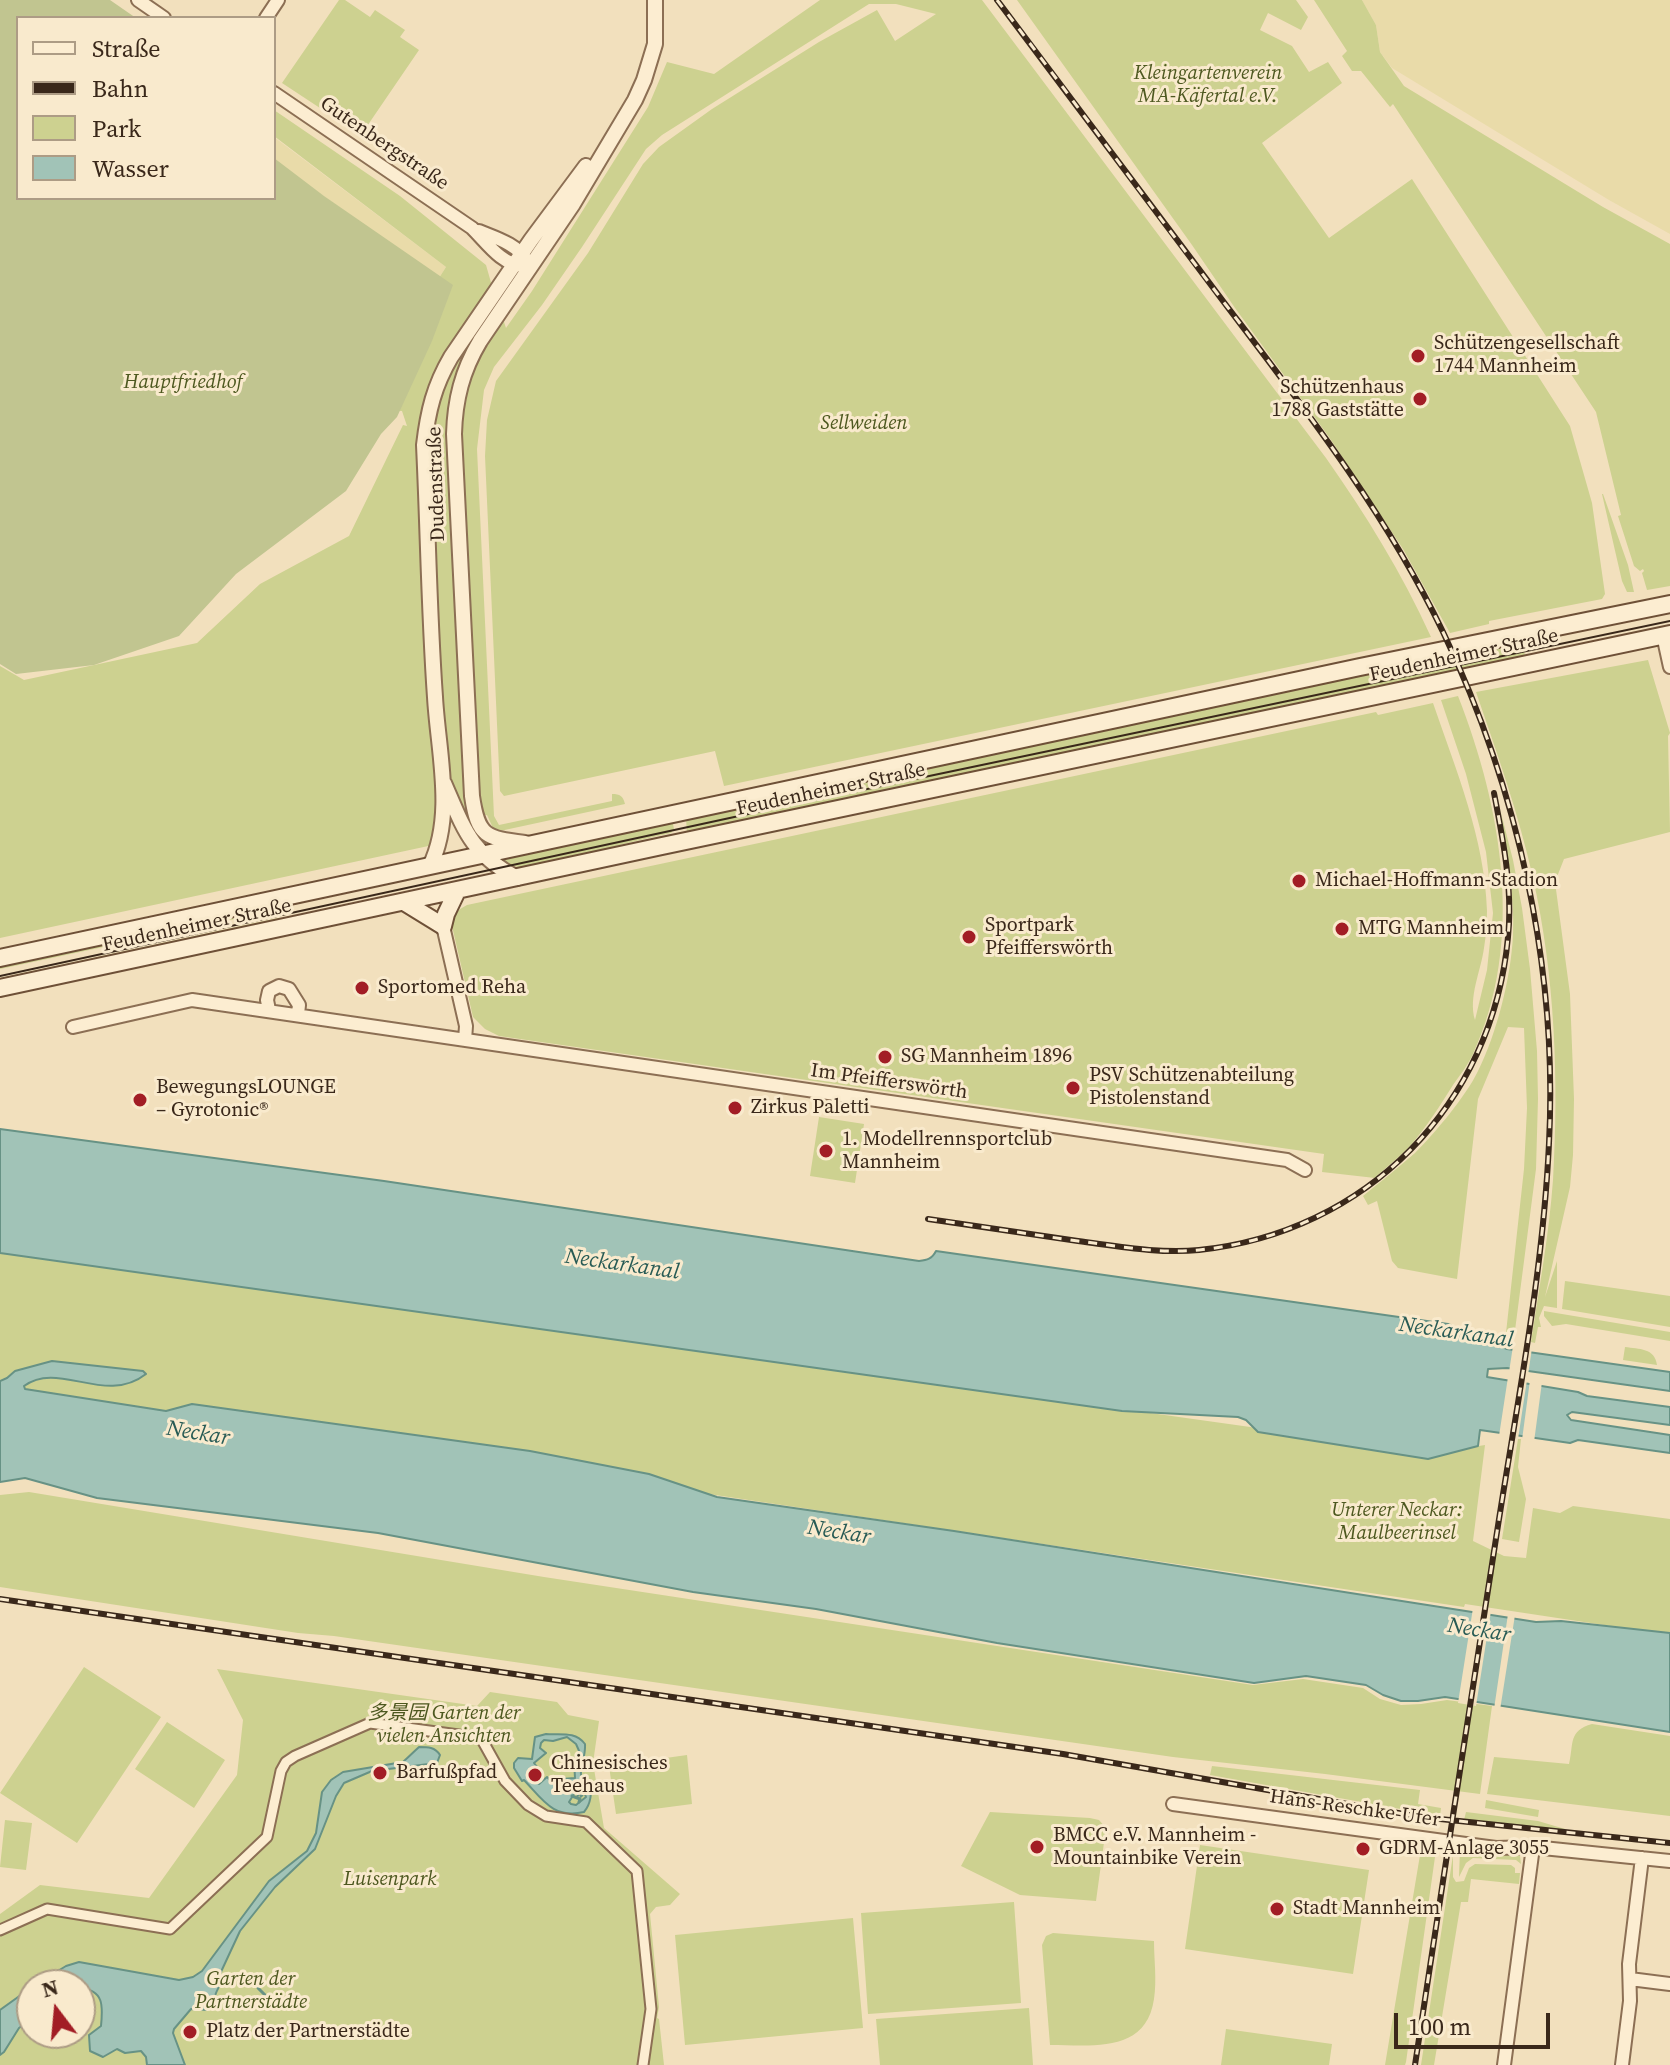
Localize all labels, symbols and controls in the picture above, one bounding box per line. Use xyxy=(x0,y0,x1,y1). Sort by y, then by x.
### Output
legend xyxy=(16,16,276,200)
text: Straße xyxy=(92,32,160,65)
park label: Kleingartenverein MA-Käfertal e.V. xyxy=(1134,62,1282,109)
text: Bahn xyxy=(92,72,148,105)
street label: Gutenbergstraße xyxy=(315,92,453,196)
text: Park xyxy=(92,112,141,145)
text: Wasser xyxy=(92,152,169,185)
place label: Schützengesellschaft 1744 Mannheim xyxy=(1434,332,1620,379)
marker: Schützengesellschaft 1744 Mannheim xyxy=(1409,347,1427,365)
park label: Hauptfriedhof xyxy=(124,371,242,395)
place label: Schützenhaus 1788 Gaststätte xyxy=(1272,376,1404,423)
marker: Schützenhaus 1788 Gaststätte xyxy=(1411,390,1429,408)
park label: Sellweiden xyxy=(820,412,908,436)
street label: Dudenstraße xyxy=(423,426,451,542)
street label: Feudenheimer Straße xyxy=(1367,624,1561,688)
street label: Feudenheimer Straße xyxy=(734,758,928,822)
place label: Michael-Hoffmann-Stadion xyxy=(1315,869,1558,893)
marker: Michael-Hoffmann-Stadion xyxy=(1290,872,1308,890)
street label: Feudenheimer Straße xyxy=(100,894,294,958)
place label: Sportpark Pfeifferswörth xyxy=(985,914,1113,961)
place label: MTG Mannheim xyxy=(1358,917,1504,941)
marker: MTG Mannheim xyxy=(1333,920,1351,938)
marker: Sportpark Pfeifferswörth xyxy=(960,928,978,946)
place label: Sportomed Reha xyxy=(378,976,526,1000)
marker: Sportomed Reha xyxy=(353,979,371,997)
place label: SG Mannheim 1896 xyxy=(901,1045,1072,1069)
marker: SG Mannheim 1896 xyxy=(876,1048,894,1066)
street label: Im Pfeifferswörth xyxy=(809,1059,969,1105)
place label: PSV Schützenabteilung Pistolenstand xyxy=(1089,1064,1294,1111)
place label: BewegungsLOUNGE – Gyrotonic® xyxy=(156,1076,336,1123)
marker: PSV Schützenabteilung Pistolenstand xyxy=(1064,1079,1082,1097)
marker: BewegungsLOUNGE – Gyrotonic® xyxy=(131,1091,149,1109)
place label: Zirkus Paletti xyxy=(751,1096,869,1120)
marker: Zirkus Paletti xyxy=(726,1099,744,1117)
place label: 1. Modellrennsportclub Mannheim xyxy=(842,1128,1052,1175)
marker: 1. Modellrennsportclub Mannheim xyxy=(817,1142,835,1160)
water label: Neckarkanal xyxy=(563,1244,681,1286)
water label: Neckarkanal xyxy=(1397,1312,1515,1354)
water label: Neckar xyxy=(164,1416,232,1452)
park label: Unterer Neckar: Maulbeerinsel xyxy=(1331,1499,1463,1546)
water label: Neckar xyxy=(805,1515,873,1551)
water label: Neckar xyxy=(1445,1613,1513,1649)
park label: 多景园 Garten der vielen Ansichten xyxy=(367,1702,521,1749)
place label: Chinesisches Teehaus xyxy=(551,1752,668,1799)
place label: Barfußpfad xyxy=(396,1761,497,1785)
marker: Barfußpfad xyxy=(371,1764,389,1782)
marker: Chinesisches Teehaus xyxy=(526,1766,544,1784)
street label: Hans-Reschke-Ufer xyxy=(1268,1785,1442,1833)
place label: BMCC e.V. Mannheim - Mountainbike Verein xyxy=(1053,1824,1256,1871)
place label: GDRM-Anlage 3055 xyxy=(1379,1837,1549,1861)
marker: BMCC e.V. Mannheim - Mountainbike Verein xyxy=(1028,1838,1046,1856)
marker: GDRM-Anlage 3055 xyxy=(1354,1840,1372,1858)
park label: Luisenpark xyxy=(343,1868,437,1892)
place label: Stadt Mannheim xyxy=(1293,1897,1440,1921)
marker: Stadt Mannheim xyxy=(1268,1900,1286,1918)
park label: Garten der Partnerstädte xyxy=(195,1968,307,2015)
north arrow xyxy=(16,1969,96,2049)
text: N xyxy=(38,1971,62,2004)
scale bar xyxy=(1398,1997,1554,2047)
text: 100 m xyxy=(1408,2010,1471,2043)
place label: Platz der Partnerstädte xyxy=(206,2020,410,2044)
marker: Platz der Partnerstädte xyxy=(181,2023,199,2041)

